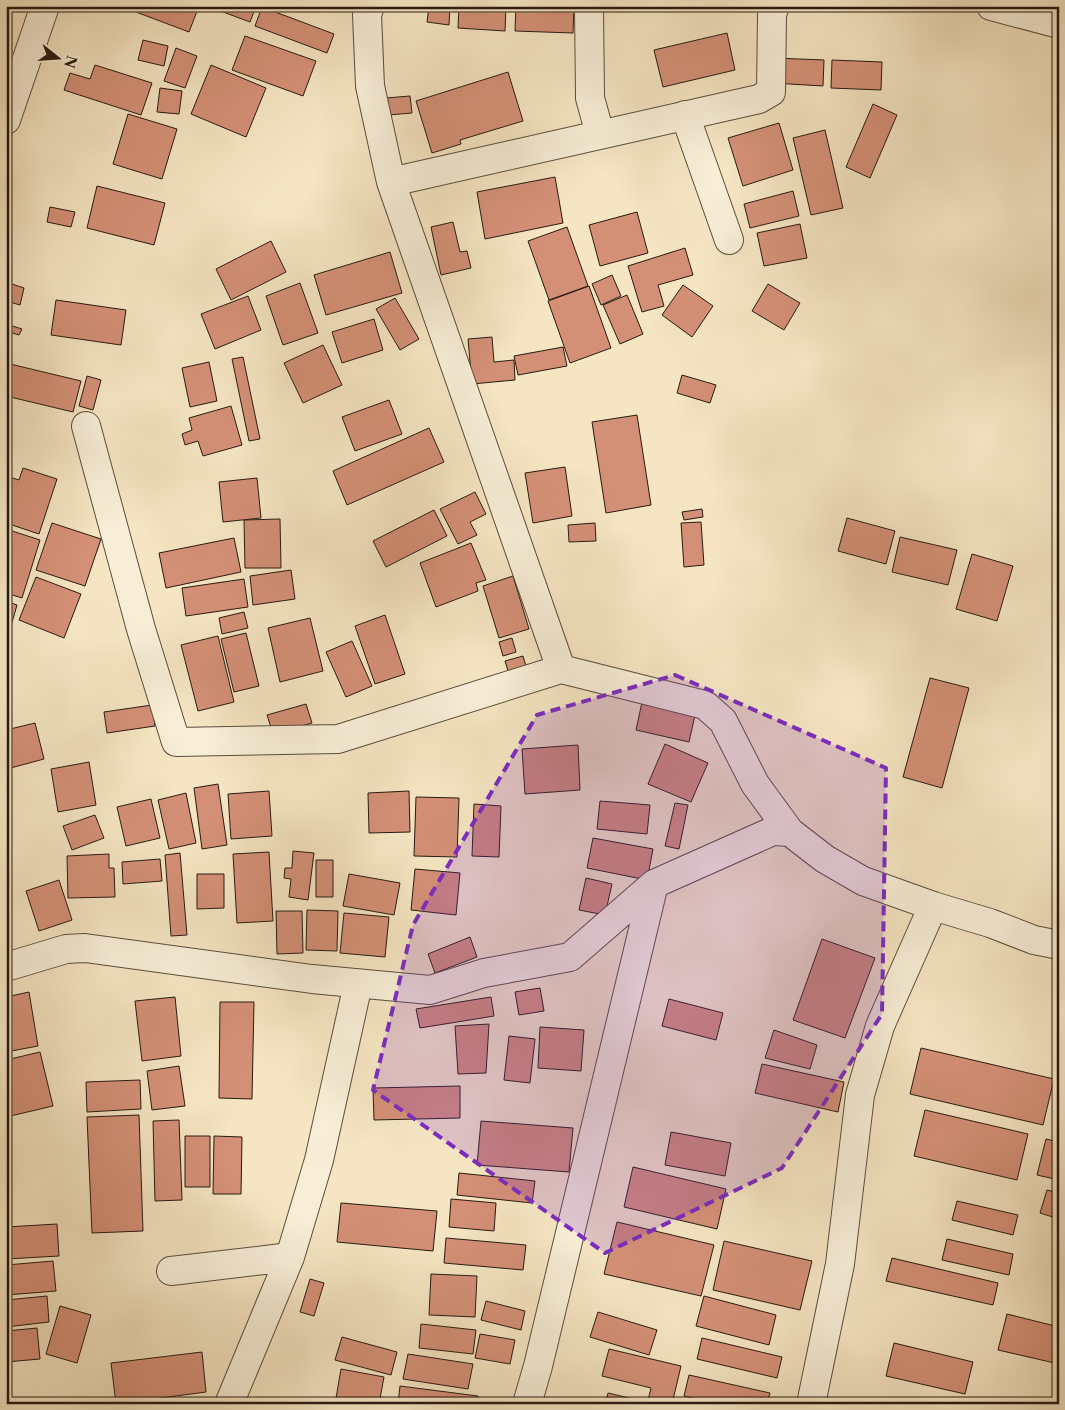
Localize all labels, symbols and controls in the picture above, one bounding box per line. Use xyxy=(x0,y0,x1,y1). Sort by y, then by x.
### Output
north arrow xyxy=(32,32,82,82)
text: N xyxy=(60,53,81,70)

